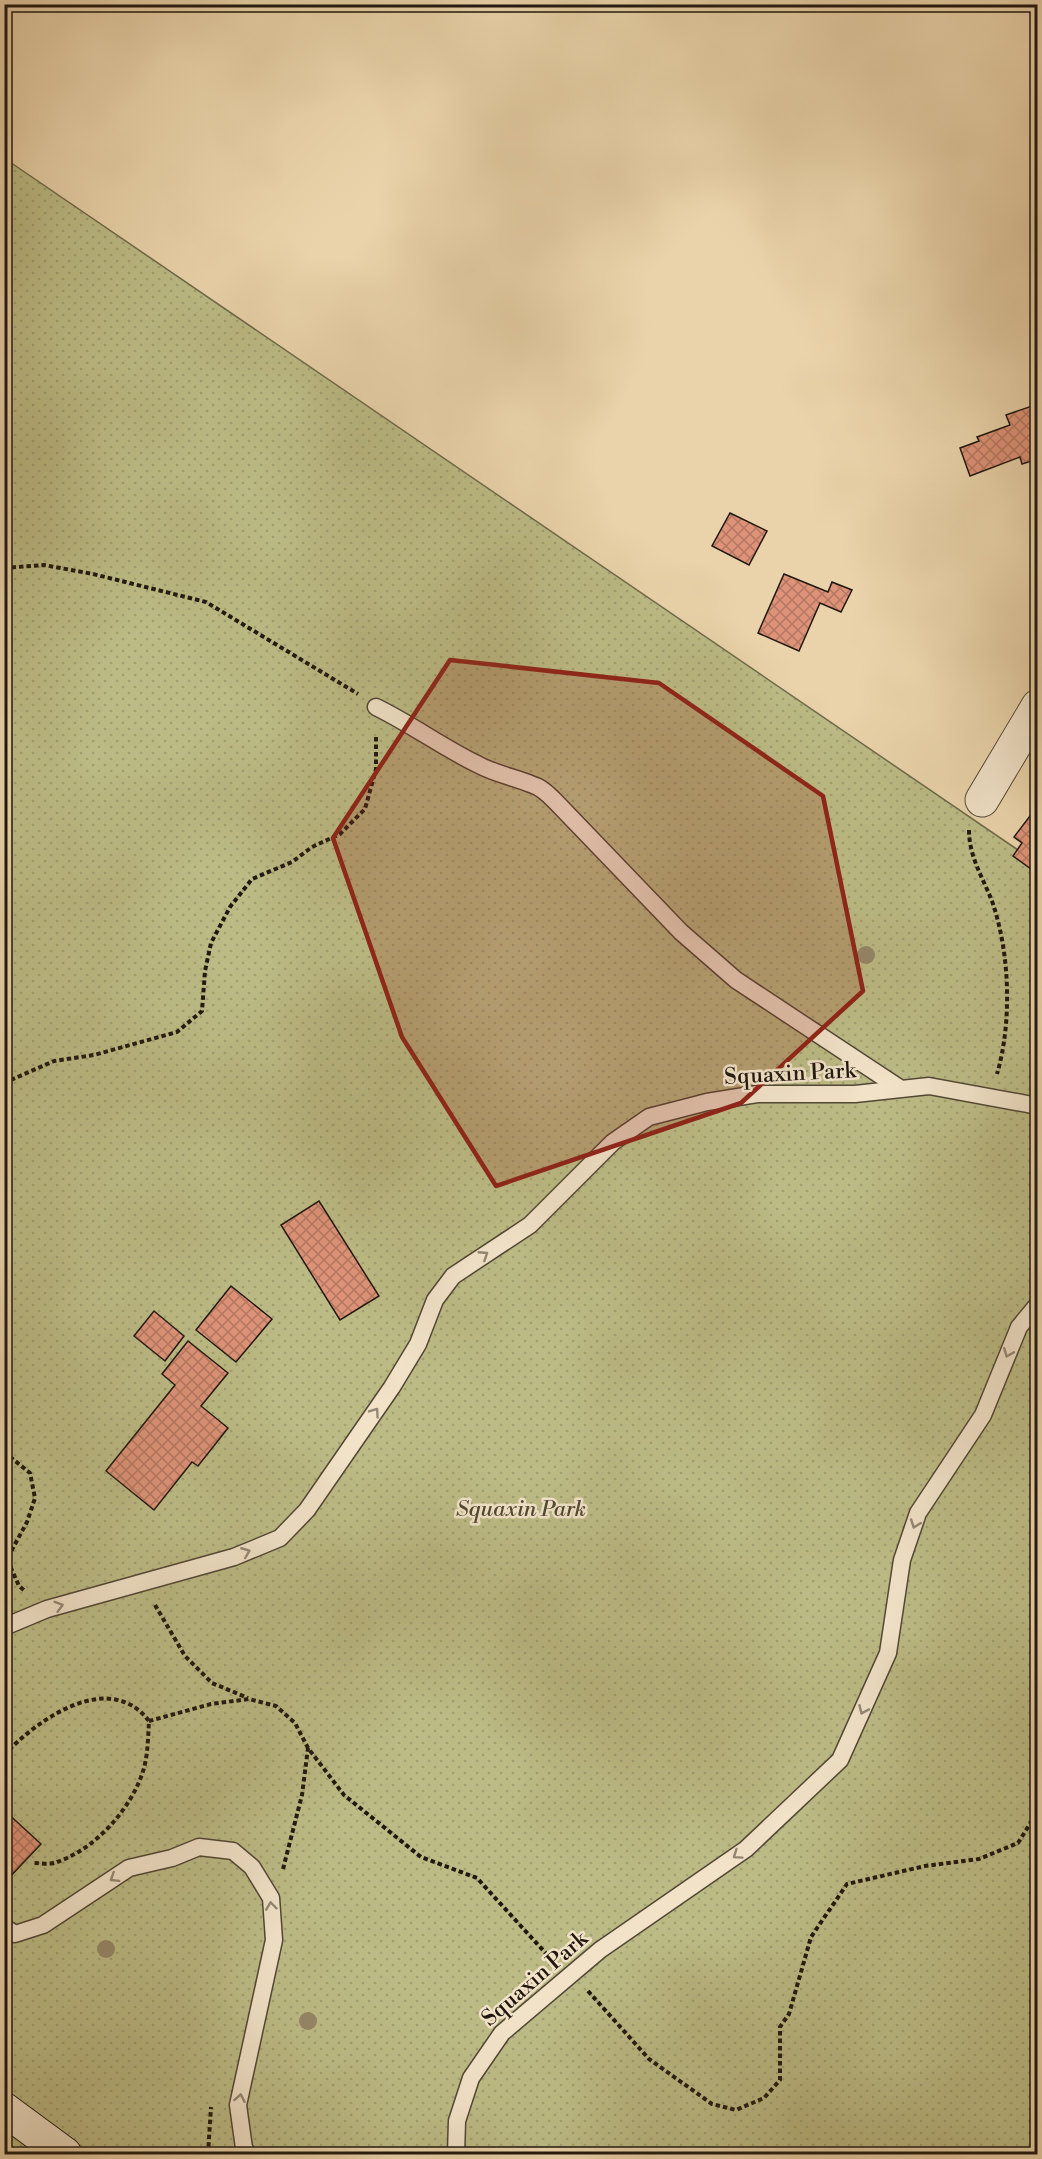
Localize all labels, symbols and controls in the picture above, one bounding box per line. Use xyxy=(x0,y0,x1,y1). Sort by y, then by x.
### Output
street label: Squaxin Park xyxy=(724,1057,858,1091)
one-way arrow xyxy=(478,1252,489,1263)
one-way arrow xyxy=(1003,1347,1015,1358)
one-way arrow xyxy=(368,1407,379,1418)
park label: Squaxin Park xyxy=(456,1496,586,1523)
one-way arrow xyxy=(909,1518,922,1528)
one-way arrow xyxy=(240,1547,251,1559)
one-way arrow xyxy=(53,1601,64,1613)
one-way arrow xyxy=(858,1704,870,1715)
one-way arrow xyxy=(733,1848,744,1859)
one-way arrow xyxy=(110,1870,120,1882)
one-way arrow xyxy=(265,1902,278,1911)
street label: Squaxin Park xyxy=(476,1925,595,2032)
one-way arrow xyxy=(233,2093,246,2103)

